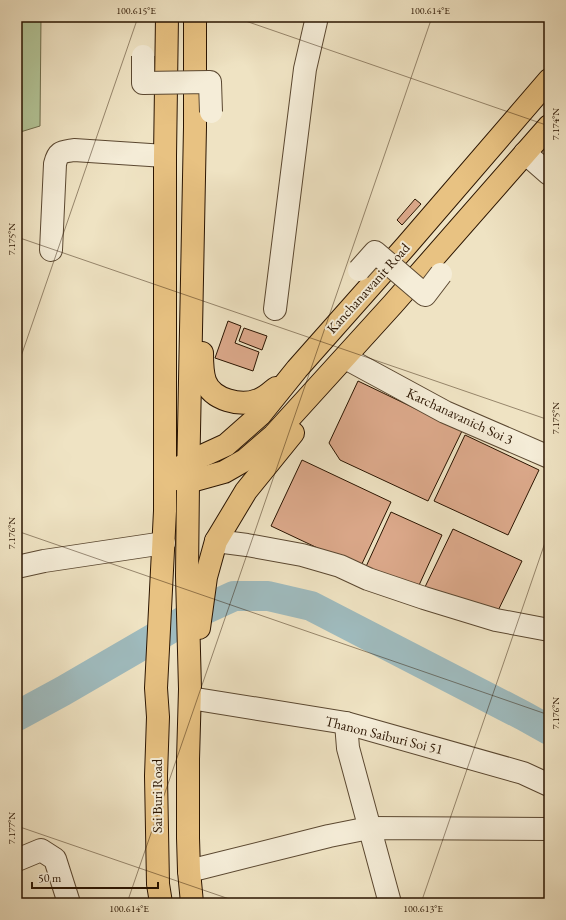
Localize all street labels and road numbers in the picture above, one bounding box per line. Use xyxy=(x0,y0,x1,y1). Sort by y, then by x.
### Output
street label: Kanchanawanit Road xyxy=(323,238,414,337)
street label: Karchanavanich Soi 3 xyxy=(404,383,516,449)
street label: Thanon Saiburi Soi 51 xyxy=(323,712,445,758)
street label: Sai Buri Road xyxy=(148,758,166,833)

